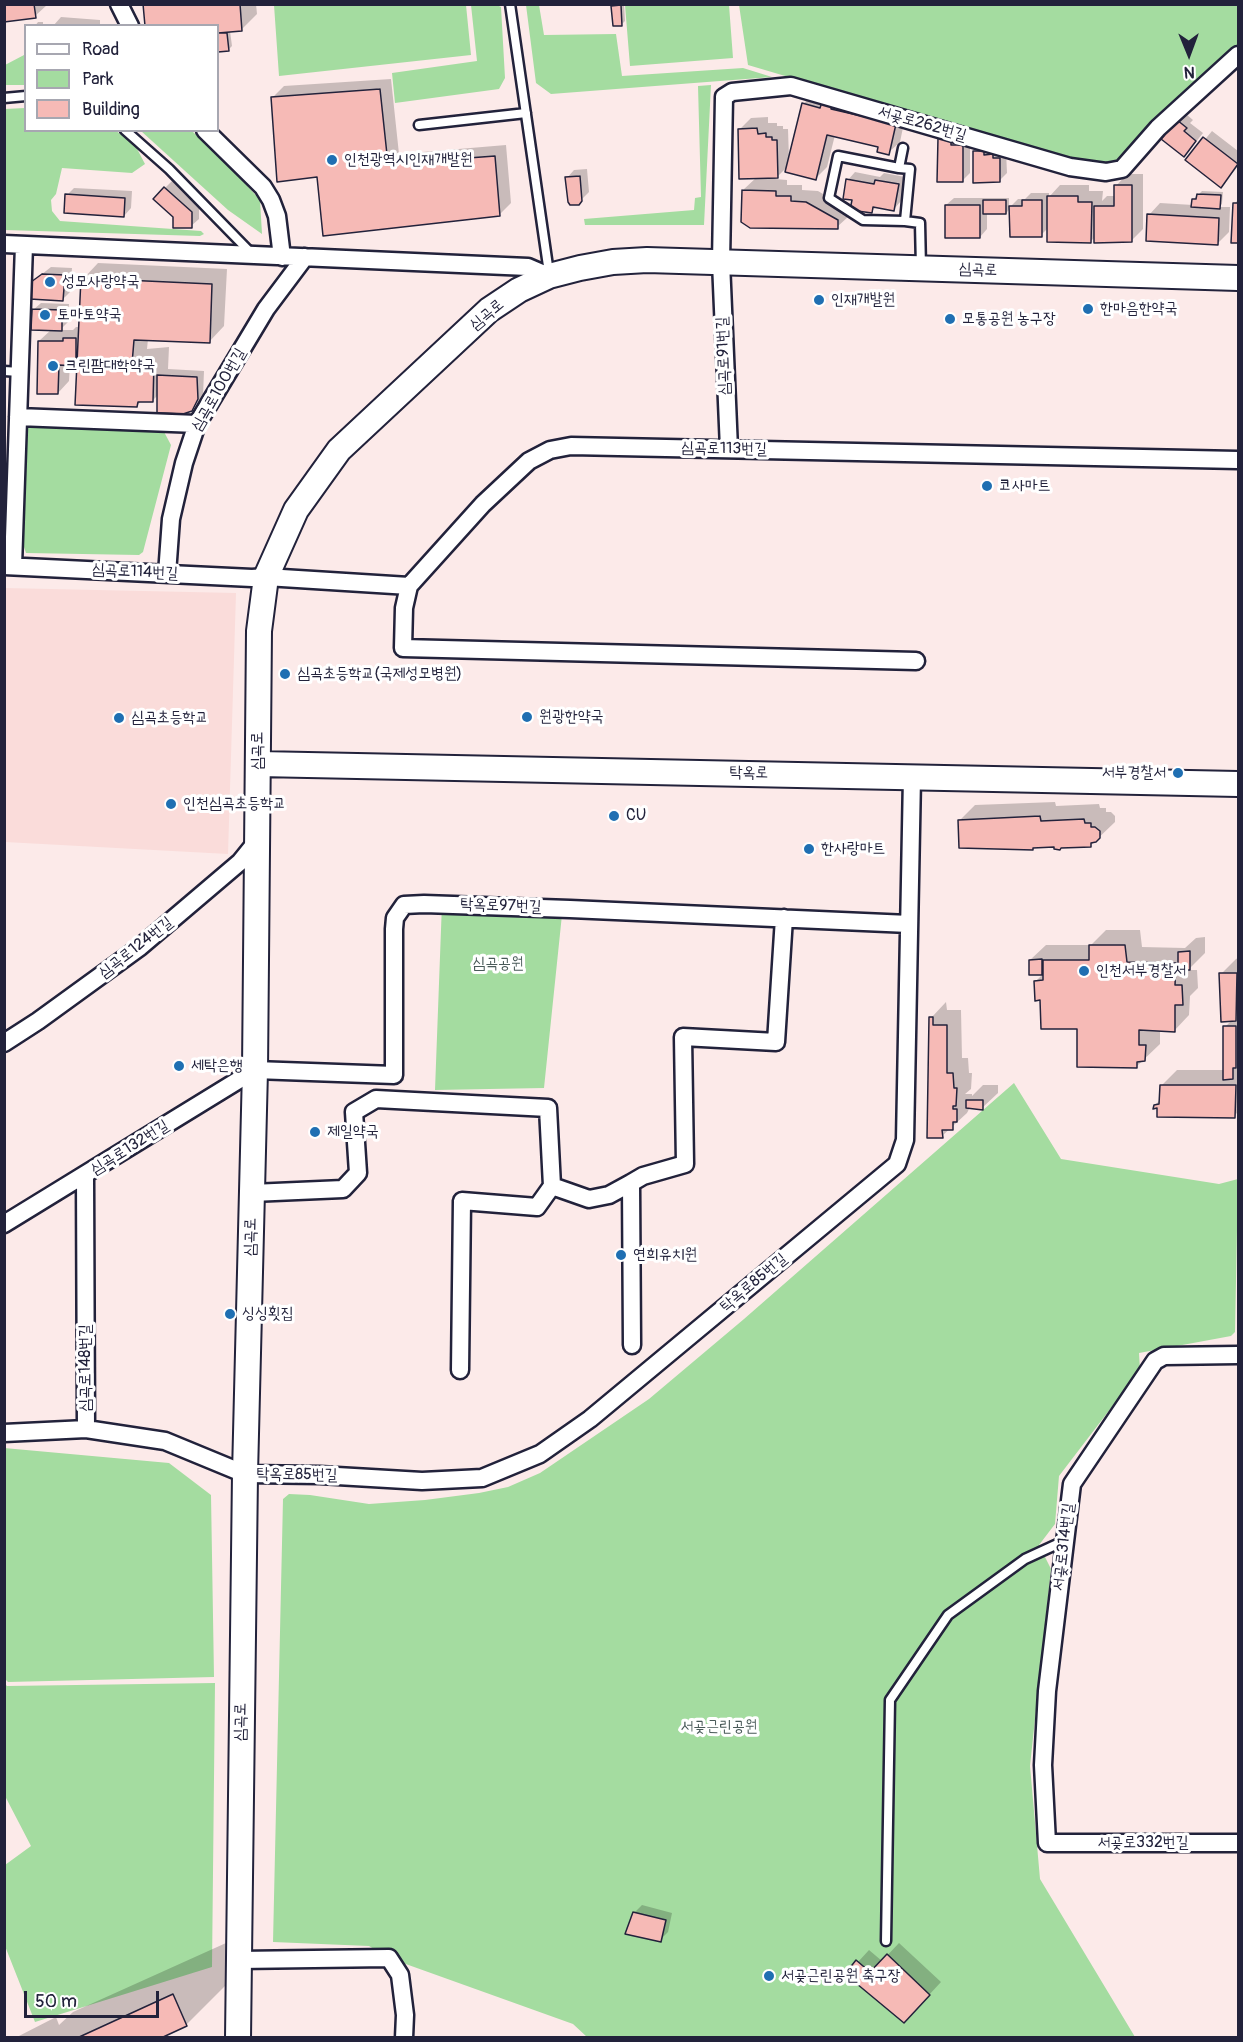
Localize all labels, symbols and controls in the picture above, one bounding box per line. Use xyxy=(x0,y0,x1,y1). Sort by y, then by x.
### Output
legend xyxy=(24,24,219,132)
north arrow xyxy=(1159,24,1219,84)
text: Road xyxy=(82,38,119,61)
text: N xyxy=(1184,62,1195,82)
text: Park xyxy=(82,68,114,91)
text: Building xyxy=(82,98,140,121)
street label: 서곶로262번길 xyxy=(875,102,969,146)
place label: 인천광역시인재개발원 xyxy=(344,150,473,170)
marker: 인천광역시인재개발원 xyxy=(325,153,339,167)
street label: 심곡로 xyxy=(958,260,998,280)
place label: 성모사랑약국 xyxy=(62,272,139,292)
marker: 성모사랑약국 xyxy=(43,275,57,289)
place label: 인재개발원 xyxy=(831,290,895,310)
marker: 인재개발원 xyxy=(812,293,826,307)
street label: 심곡로 xyxy=(466,295,508,335)
place label: 한마음한약국 xyxy=(1100,299,1177,319)
marker: 한마음한약국 xyxy=(1081,302,1095,316)
place label: 토마토약국 xyxy=(57,305,121,325)
marker: 토마토약국 xyxy=(38,308,52,322)
place label: 모통공원 농구장 xyxy=(962,309,1056,329)
marker: 모통공원 농구장 xyxy=(943,312,957,326)
street label: 심곡로91번길 xyxy=(713,316,735,396)
street label: 심곡로100번길 xyxy=(188,345,250,435)
place label: 크린팜대학약국 xyxy=(65,356,155,376)
marker: 크린팜대학약국 xyxy=(46,359,60,373)
street label: 심곡로113번길 xyxy=(681,439,767,459)
place label: 코사마트 xyxy=(999,476,1050,496)
marker: 코사마트 xyxy=(980,479,994,493)
street label: 심곡로114번길 xyxy=(91,560,179,584)
place label: 심곡초등학교(국제성모병원) xyxy=(297,664,462,684)
marker: 심곡초등학교(국제성모병원) xyxy=(278,667,292,681)
place label: 원광한약국 xyxy=(539,707,603,727)
place label: 심곡초등학교 xyxy=(131,708,208,728)
marker: 원광한약국 xyxy=(520,710,534,724)
marker: 심곡초등학교 xyxy=(112,711,126,725)
street label: 심곡로 xyxy=(248,732,268,770)
street label: 탁옥로 xyxy=(730,763,768,783)
place label: 서부경찰서 xyxy=(1102,763,1166,783)
marker: 서부경찰서 xyxy=(1171,766,1185,780)
place label: 인천심곡초등학교 xyxy=(183,794,286,814)
marker: 인천심곡초등학교 xyxy=(164,797,178,811)
place label: CU xyxy=(626,806,646,826)
marker: CU xyxy=(607,809,621,823)
place label: 한사랑마트 xyxy=(821,839,885,859)
marker: 한사랑마트 xyxy=(802,842,816,856)
street label: 탁옥로97번길 xyxy=(460,895,542,917)
street label: 심곡로124번길 xyxy=(95,913,177,983)
park label: 심곡공원 xyxy=(472,954,524,974)
place label: 인천서부경찰서 xyxy=(1096,961,1186,981)
marker: 인천서부경찰서 xyxy=(1077,964,1091,978)
place label: 세탁은행 xyxy=(191,1056,242,1076)
marker: 세탁은행 xyxy=(172,1059,186,1073)
street label: 심곡로132번길 xyxy=(87,1116,173,1180)
place label: 제일약국 xyxy=(327,1122,378,1142)
marker: 제일약국 xyxy=(308,1125,322,1139)
street label: 심곡로 xyxy=(241,1218,261,1256)
place label: 연희유치원 xyxy=(633,1245,697,1265)
marker: 연희유치원 xyxy=(614,1248,628,1262)
street label: 탁옥로85번길 xyxy=(717,1250,791,1316)
place label: 싱싱횟집 xyxy=(242,1304,294,1324)
marker: 싱싱횟집 xyxy=(223,1307,237,1321)
street label: 심곡로148번길 xyxy=(76,1324,96,1412)
street label: 탁옥로85번길 xyxy=(256,1465,338,1485)
street label: 서곶로314번길 xyxy=(1049,1502,1079,1592)
street label: 심곡로 xyxy=(231,1703,251,1741)
park label: 서곶근린공원 xyxy=(680,1717,758,1737)
street label: 서곶로332번길 xyxy=(1097,1833,1189,1853)
place label: 서곶근린공원 축구장 xyxy=(781,1966,900,1986)
marker: 서곶근린공원 축구장 xyxy=(762,1969,776,1983)
scale bar xyxy=(27,1979,162,2017)
text: 50 m xyxy=(35,1990,77,2013)

